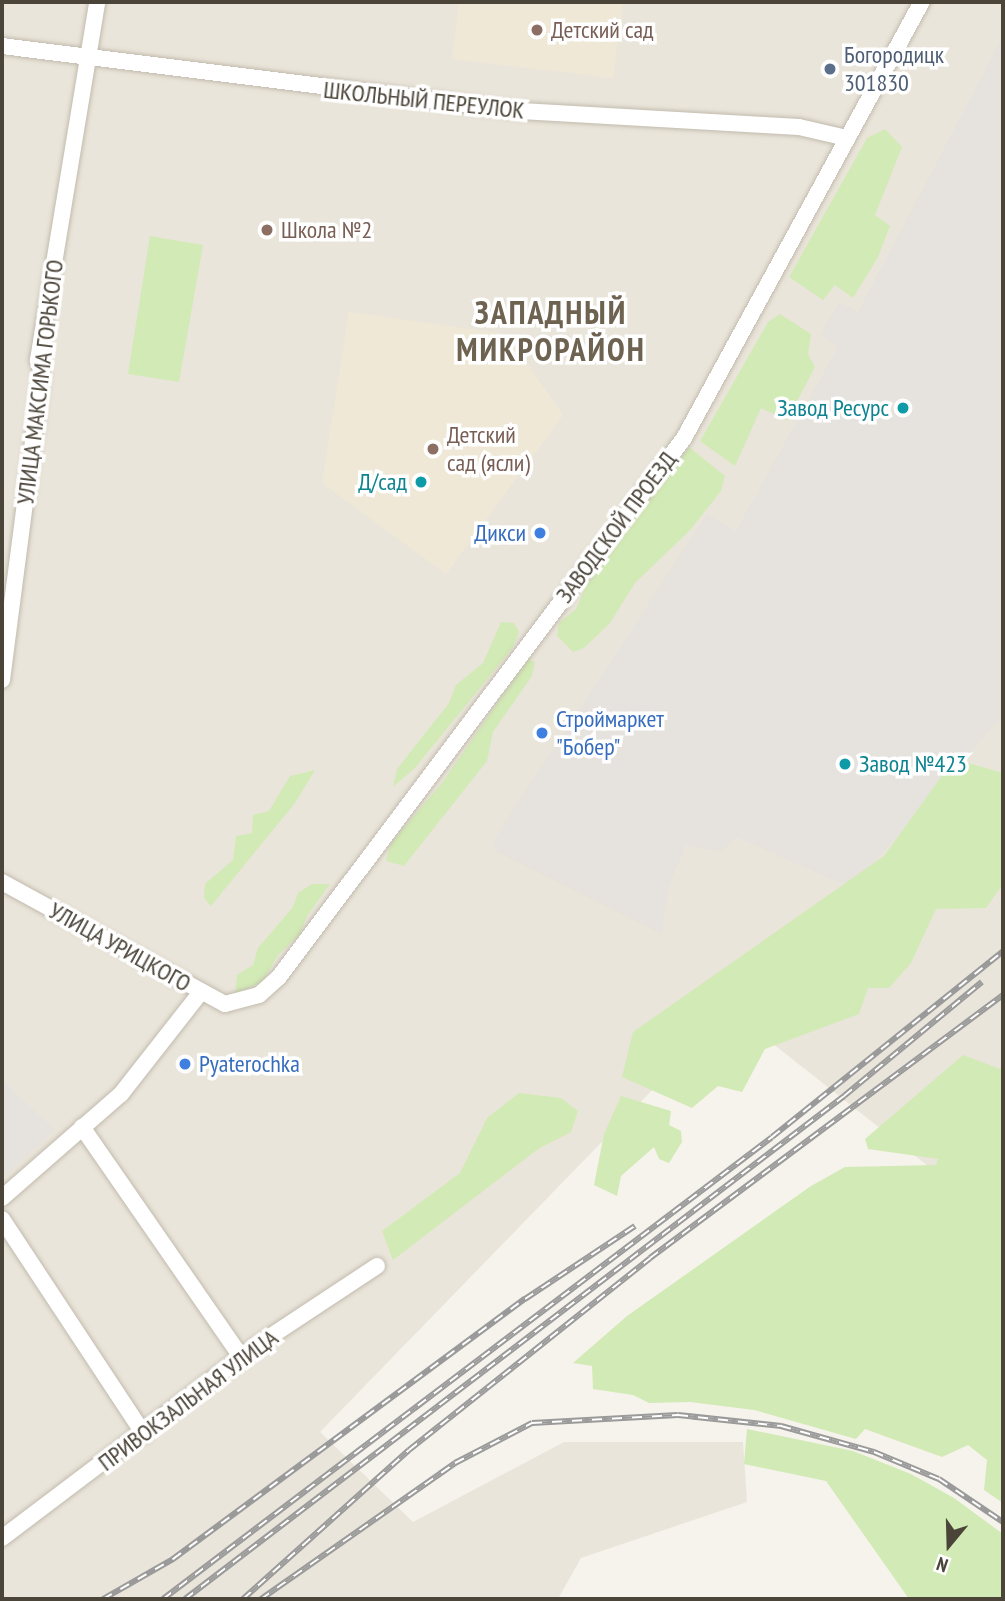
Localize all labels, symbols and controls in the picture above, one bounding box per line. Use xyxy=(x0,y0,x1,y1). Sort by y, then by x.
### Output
place label: Детский сад xyxy=(551,16,654,44)
marker: Детский сад xyxy=(529,22,545,38)
place label: Богородицк 301830 xyxy=(844,41,944,97)
marker: Богородицк 301830 xyxy=(822,61,838,77)
street label: ШКОЛЬНЫЙ ПЕРЕУЛОК xyxy=(322,75,526,125)
place label: Школа №2 xyxy=(281,216,372,244)
marker: Школа №2 xyxy=(259,222,275,238)
street label: УЛИЦА МАКСИМА ГОРЬКОГО xyxy=(11,257,69,507)
district label: ЗАПАДНЫЙ МИКРОРАЙОН xyxy=(457,294,645,369)
place label: Завод Ресурс xyxy=(777,394,889,422)
marker: Завод Ресурс xyxy=(895,400,911,416)
place label: Детский сад (ясли) xyxy=(447,421,530,477)
marker: Детский сад (ясли) xyxy=(425,441,441,457)
street label: ЗАВОДСКОЙ ПРОЕЗД xyxy=(550,446,682,608)
place label: Д/сад xyxy=(358,468,407,496)
marker: Д/сад xyxy=(413,474,429,490)
place label: Дикси xyxy=(474,519,526,547)
marker: Дикси xyxy=(532,525,548,541)
place label: Строймаркет "Бобер" xyxy=(556,705,664,761)
marker: Строймаркет "Бобер" xyxy=(534,725,550,741)
place label: Завод №423 xyxy=(859,750,967,778)
marker: Завод №423 xyxy=(837,756,853,772)
street label: УЛИЦА УРИЦКОГО xyxy=(43,896,197,998)
place label: Pyaterochka xyxy=(199,1050,300,1078)
marker: Pyaterochka xyxy=(177,1056,193,1072)
street label: ПРИВОКЗАЛЬНАЯ УЛИЦА xyxy=(92,1323,284,1477)
north arrow xyxy=(914,1510,984,1580)
text: N xyxy=(933,1552,951,1578)

